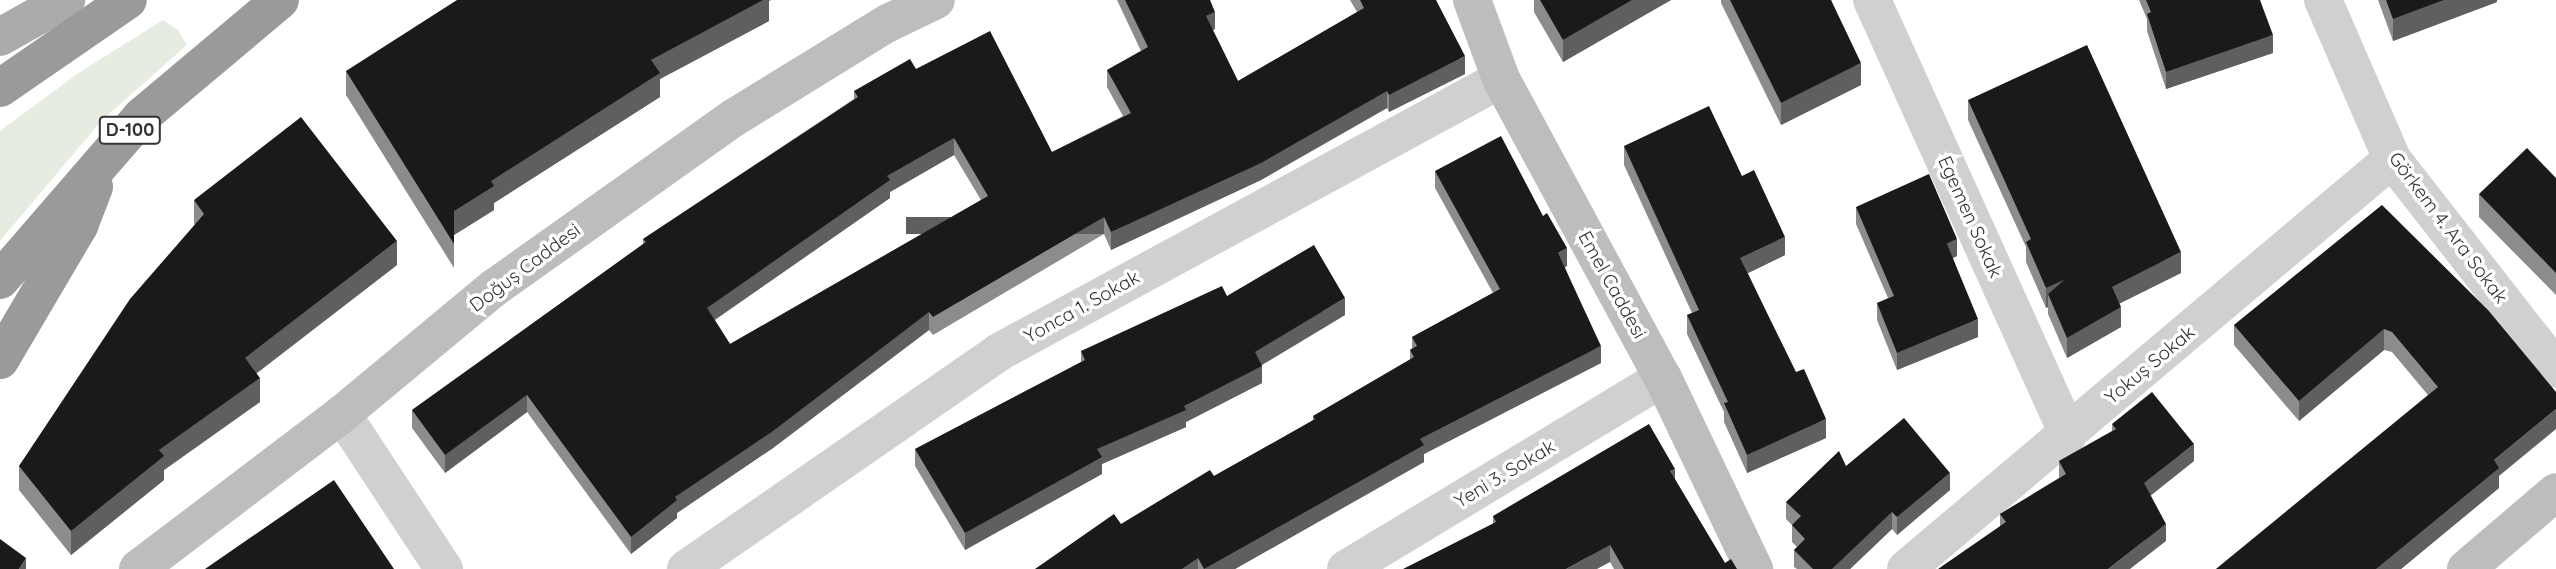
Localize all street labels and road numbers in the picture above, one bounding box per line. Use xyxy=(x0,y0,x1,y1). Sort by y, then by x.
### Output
road number: D-100 xyxy=(99,116,162,145)
street label: Görkem 4. Ara Sokak xyxy=(2384,148,2512,308)
street label: Egemen Sokak xyxy=(1933,153,2007,281)
street label: Doğuş Caddesi xyxy=(465,219,585,317)
street label: Emel Caddesi xyxy=(1573,227,1651,343)
street label: Yonca 1. Sokak xyxy=(1020,266,1144,348)
street label: Yokuş Sokak xyxy=(2100,321,2200,409)
street label: Yeni 3. Sokak xyxy=(1451,435,1559,513)

